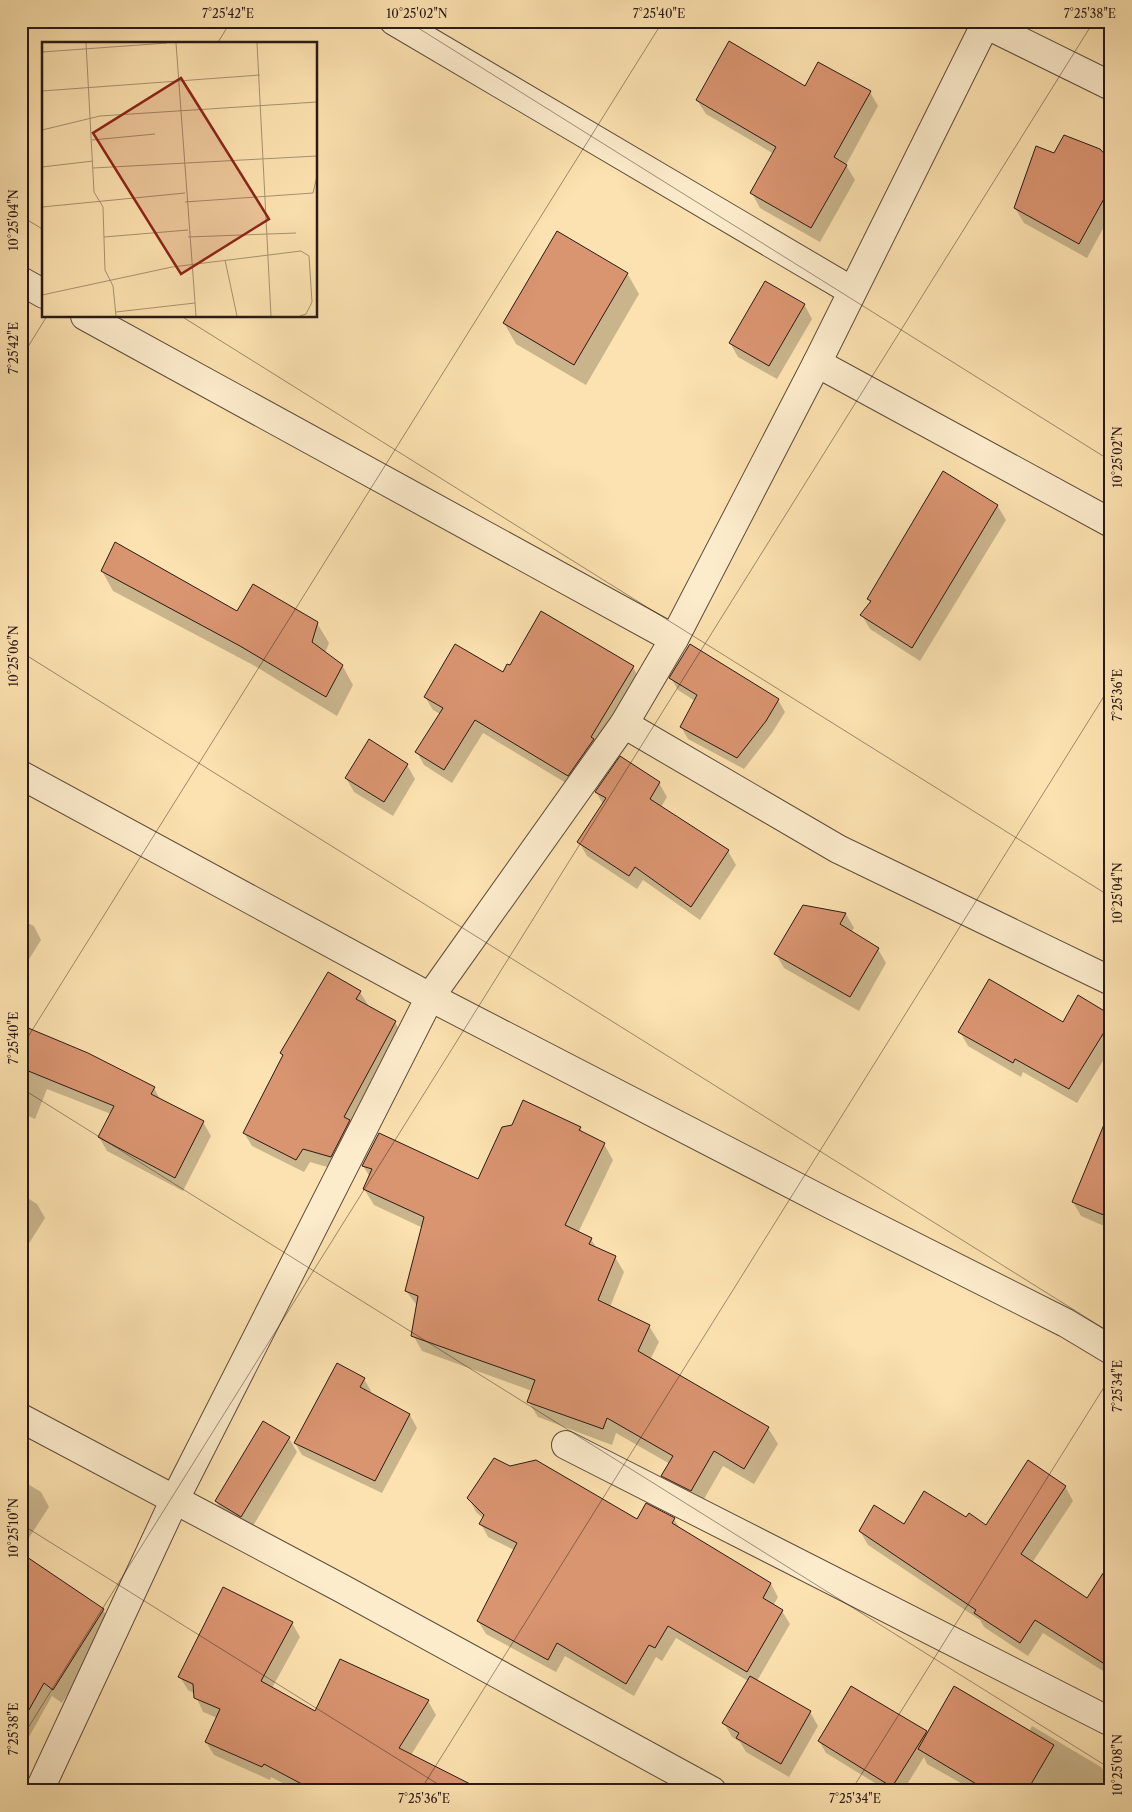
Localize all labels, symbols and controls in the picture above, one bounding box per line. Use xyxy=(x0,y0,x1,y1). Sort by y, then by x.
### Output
text: 7°25'42"E xyxy=(202,6,254,21)
text: 10°25'02"N xyxy=(386,6,448,21)
text: 7°25'40"E xyxy=(633,6,685,21)
text: 7°25'38"E xyxy=(1064,6,1116,21)
inset map xyxy=(42,42,318,318)
text: 10°25'04"N xyxy=(6,189,21,251)
text: 7°25'42"E xyxy=(6,322,21,374)
text: 10°25'02"N xyxy=(1110,426,1125,488)
text: 10°25'06"N xyxy=(6,625,21,687)
text: 7°25'36"E xyxy=(1110,669,1125,721)
text: 10°25'04"N xyxy=(1110,862,1125,924)
text: 7°25'40"E xyxy=(6,1012,21,1064)
text: 7°25'34"E xyxy=(1110,1360,1125,1412)
text: 10°25'10"N xyxy=(6,1498,21,1558)
text: 7°25'38"E xyxy=(6,1703,21,1755)
text: 10°25'08"N xyxy=(1110,1734,1125,1796)
text: 7°25'36"E xyxy=(398,1791,450,1806)
text: 7°25'34"E xyxy=(829,1791,881,1806)

